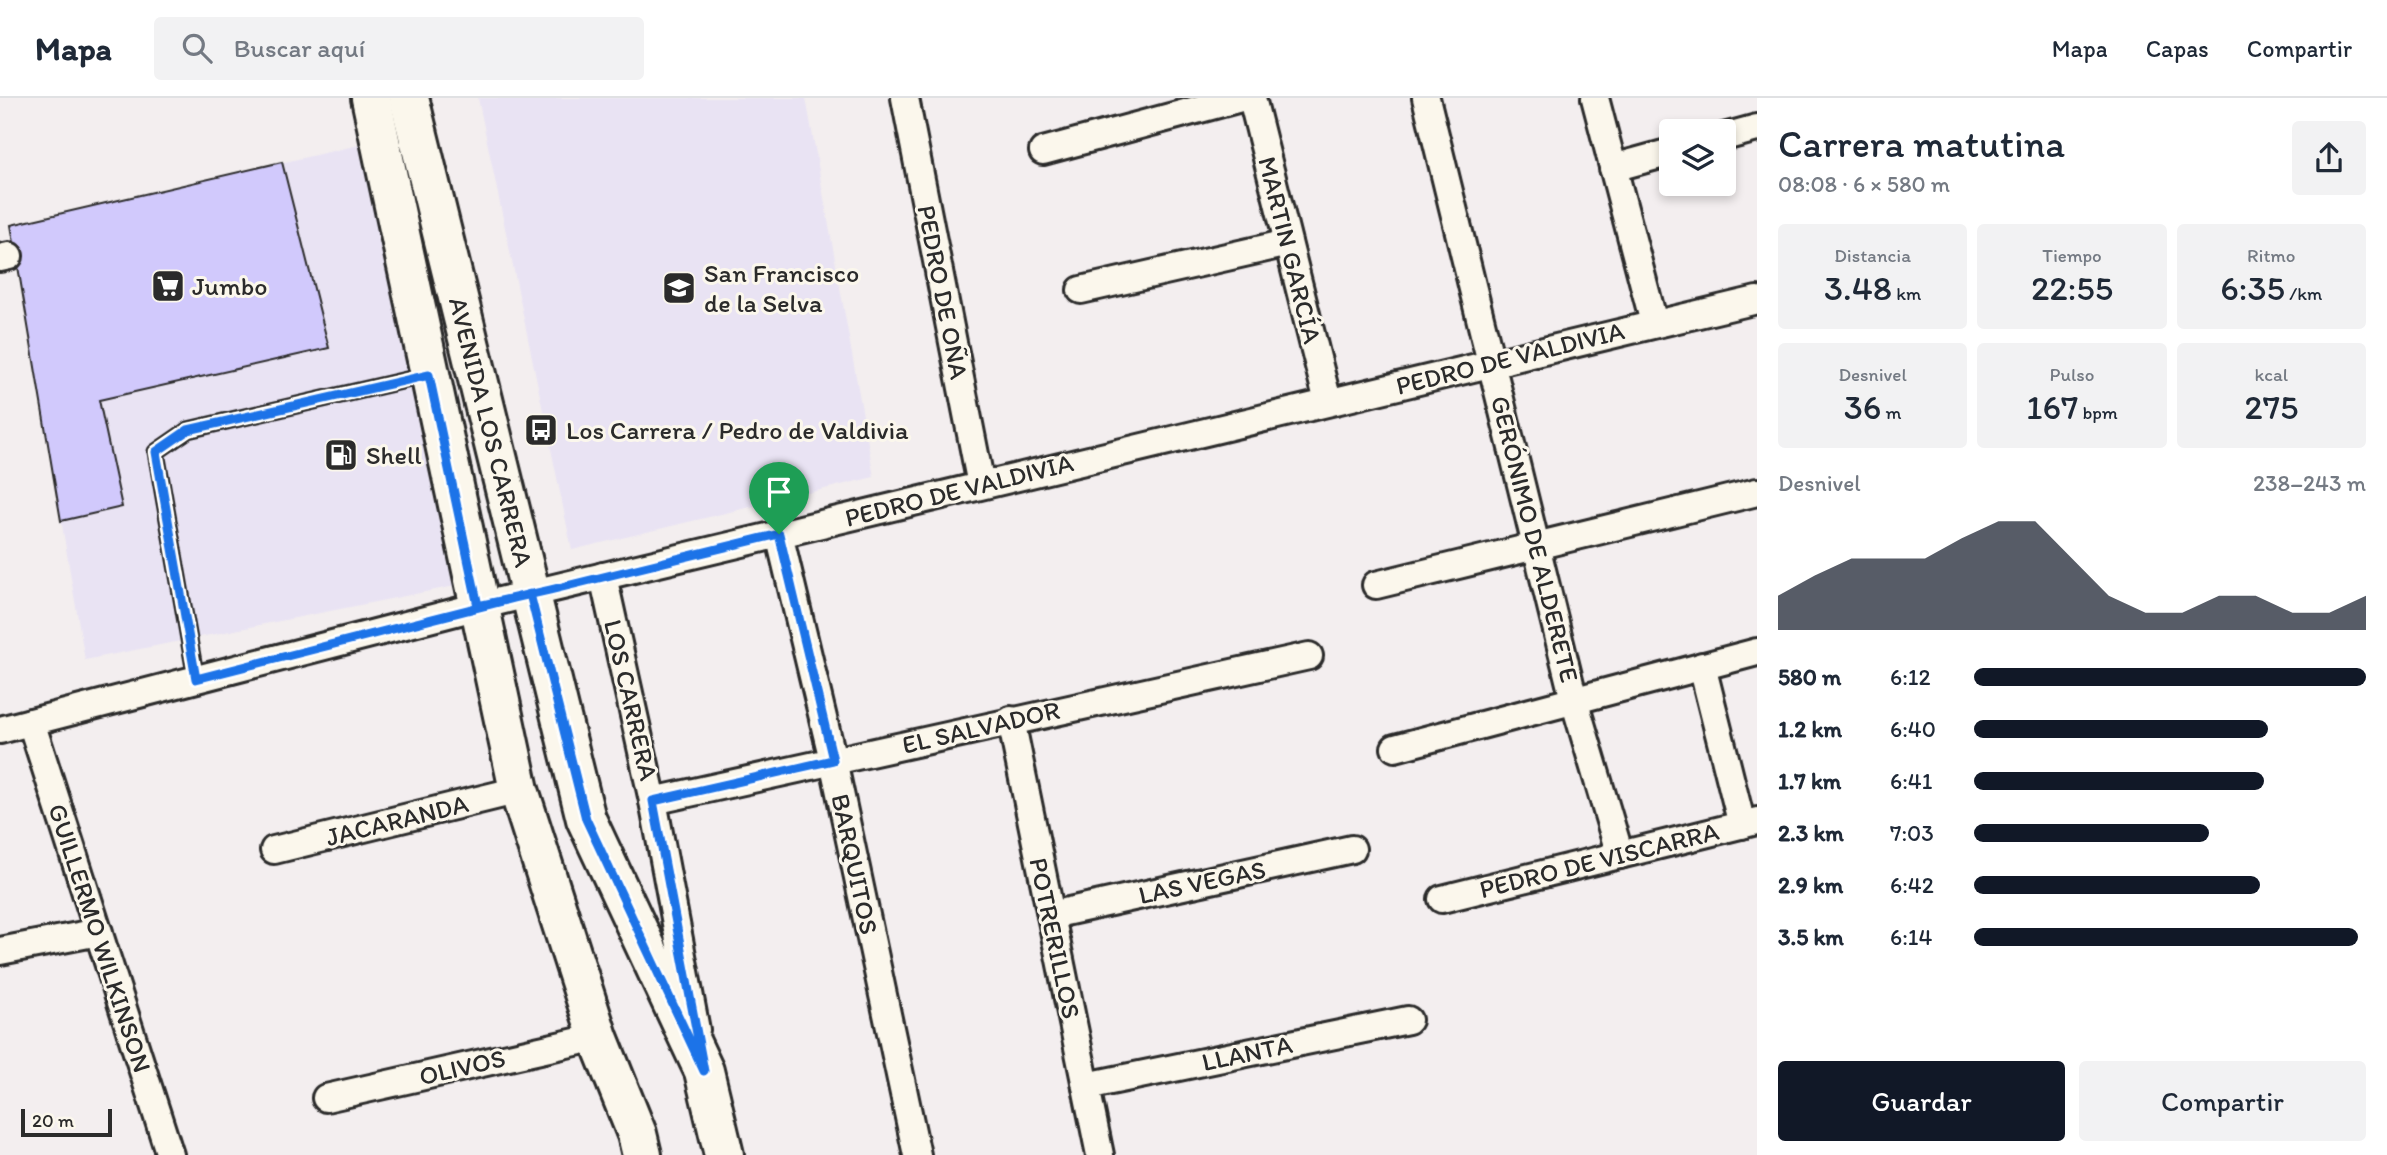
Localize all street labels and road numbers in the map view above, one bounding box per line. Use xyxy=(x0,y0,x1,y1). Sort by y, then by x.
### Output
street label: MARTIN GARCÍA xyxy=(1251,153,1329,347)
street label: PEDRO DE OÑA xyxy=(910,202,976,382)
street label: AVENIDA LOS CARRERA xyxy=(442,294,540,571)
street label: PEDRO DE VALDIVIA xyxy=(1392,314,1628,402)
street label: GERÓNIMO DE ALDERETE xyxy=(1484,392,1586,686)
street label: PEDRO DE VALDIVIA xyxy=(841,446,1077,534)
street label: LOS CARRERA xyxy=(597,616,665,784)
street label: EL SALVADOR xyxy=(899,693,1063,761)
street label: JACARANDA xyxy=(323,787,472,853)
street label: BARQUITOS xyxy=(824,791,886,937)
street label: GUILLERMO WILKINSON xyxy=(41,800,159,1076)
street label: PEDRO DE VISCARRA xyxy=(1476,815,1722,905)
street label: LAS VEGAS xyxy=(1135,853,1269,911)
street label: POTRERILLOS xyxy=(1022,854,1088,1022)
street label: LLANTA xyxy=(1199,1028,1296,1078)
street label: OLIVOS xyxy=(416,1042,508,1092)

